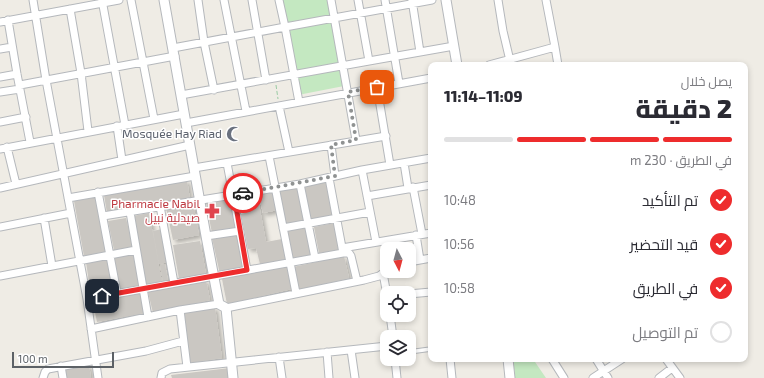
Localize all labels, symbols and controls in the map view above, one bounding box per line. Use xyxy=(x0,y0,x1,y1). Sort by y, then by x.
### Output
pin xyxy=(360,70,394,104)
text: يصل خلال xyxy=(681,73,732,89)
icon: bag xyxy=(366,76,388,98)
text: 11:09–11:14 xyxy=(444,87,522,105)
text: 2 دقيقة xyxy=(636,92,732,123)
mosque icon: Mosquée Hay Riad xyxy=(225,125,243,143)
place label: Mosquée Hay Riad xyxy=(122,126,222,140)
text: في الطريق · 230 m xyxy=(630,152,732,168)
courier xyxy=(223,173,263,213)
icon: car xyxy=(232,182,254,204)
icon: check xyxy=(710,189,732,211)
text: تم التأكيد xyxy=(642,191,698,209)
text: 10:48 xyxy=(444,192,476,208)
place label: Pharmacie Nabil صيدلية نبيل xyxy=(111,196,200,225)
pharmacy icon: Pharmacie Nabil صيدلية نبيل xyxy=(203,202,221,220)
icon: check xyxy=(710,233,732,255)
text: قيد التحضير xyxy=(630,235,698,253)
text: 10:56 xyxy=(444,236,475,252)
north arrow xyxy=(380,242,416,278)
map controls xyxy=(380,242,416,366)
icon: check xyxy=(710,277,732,299)
pin xyxy=(85,279,119,313)
text: في الطريق xyxy=(633,279,698,297)
text: 10:58 xyxy=(444,280,475,296)
icon: home xyxy=(91,285,113,307)
button: locate xyxy=(380,286,416,322)
text: تم التوصيل xyxy=(632,323,698,341)
button: layers xyxy=(380,330,416,366)
scale bar xyxy=(12,350,114,369)
text: 100 m xyxy=(18,352,48,365)

